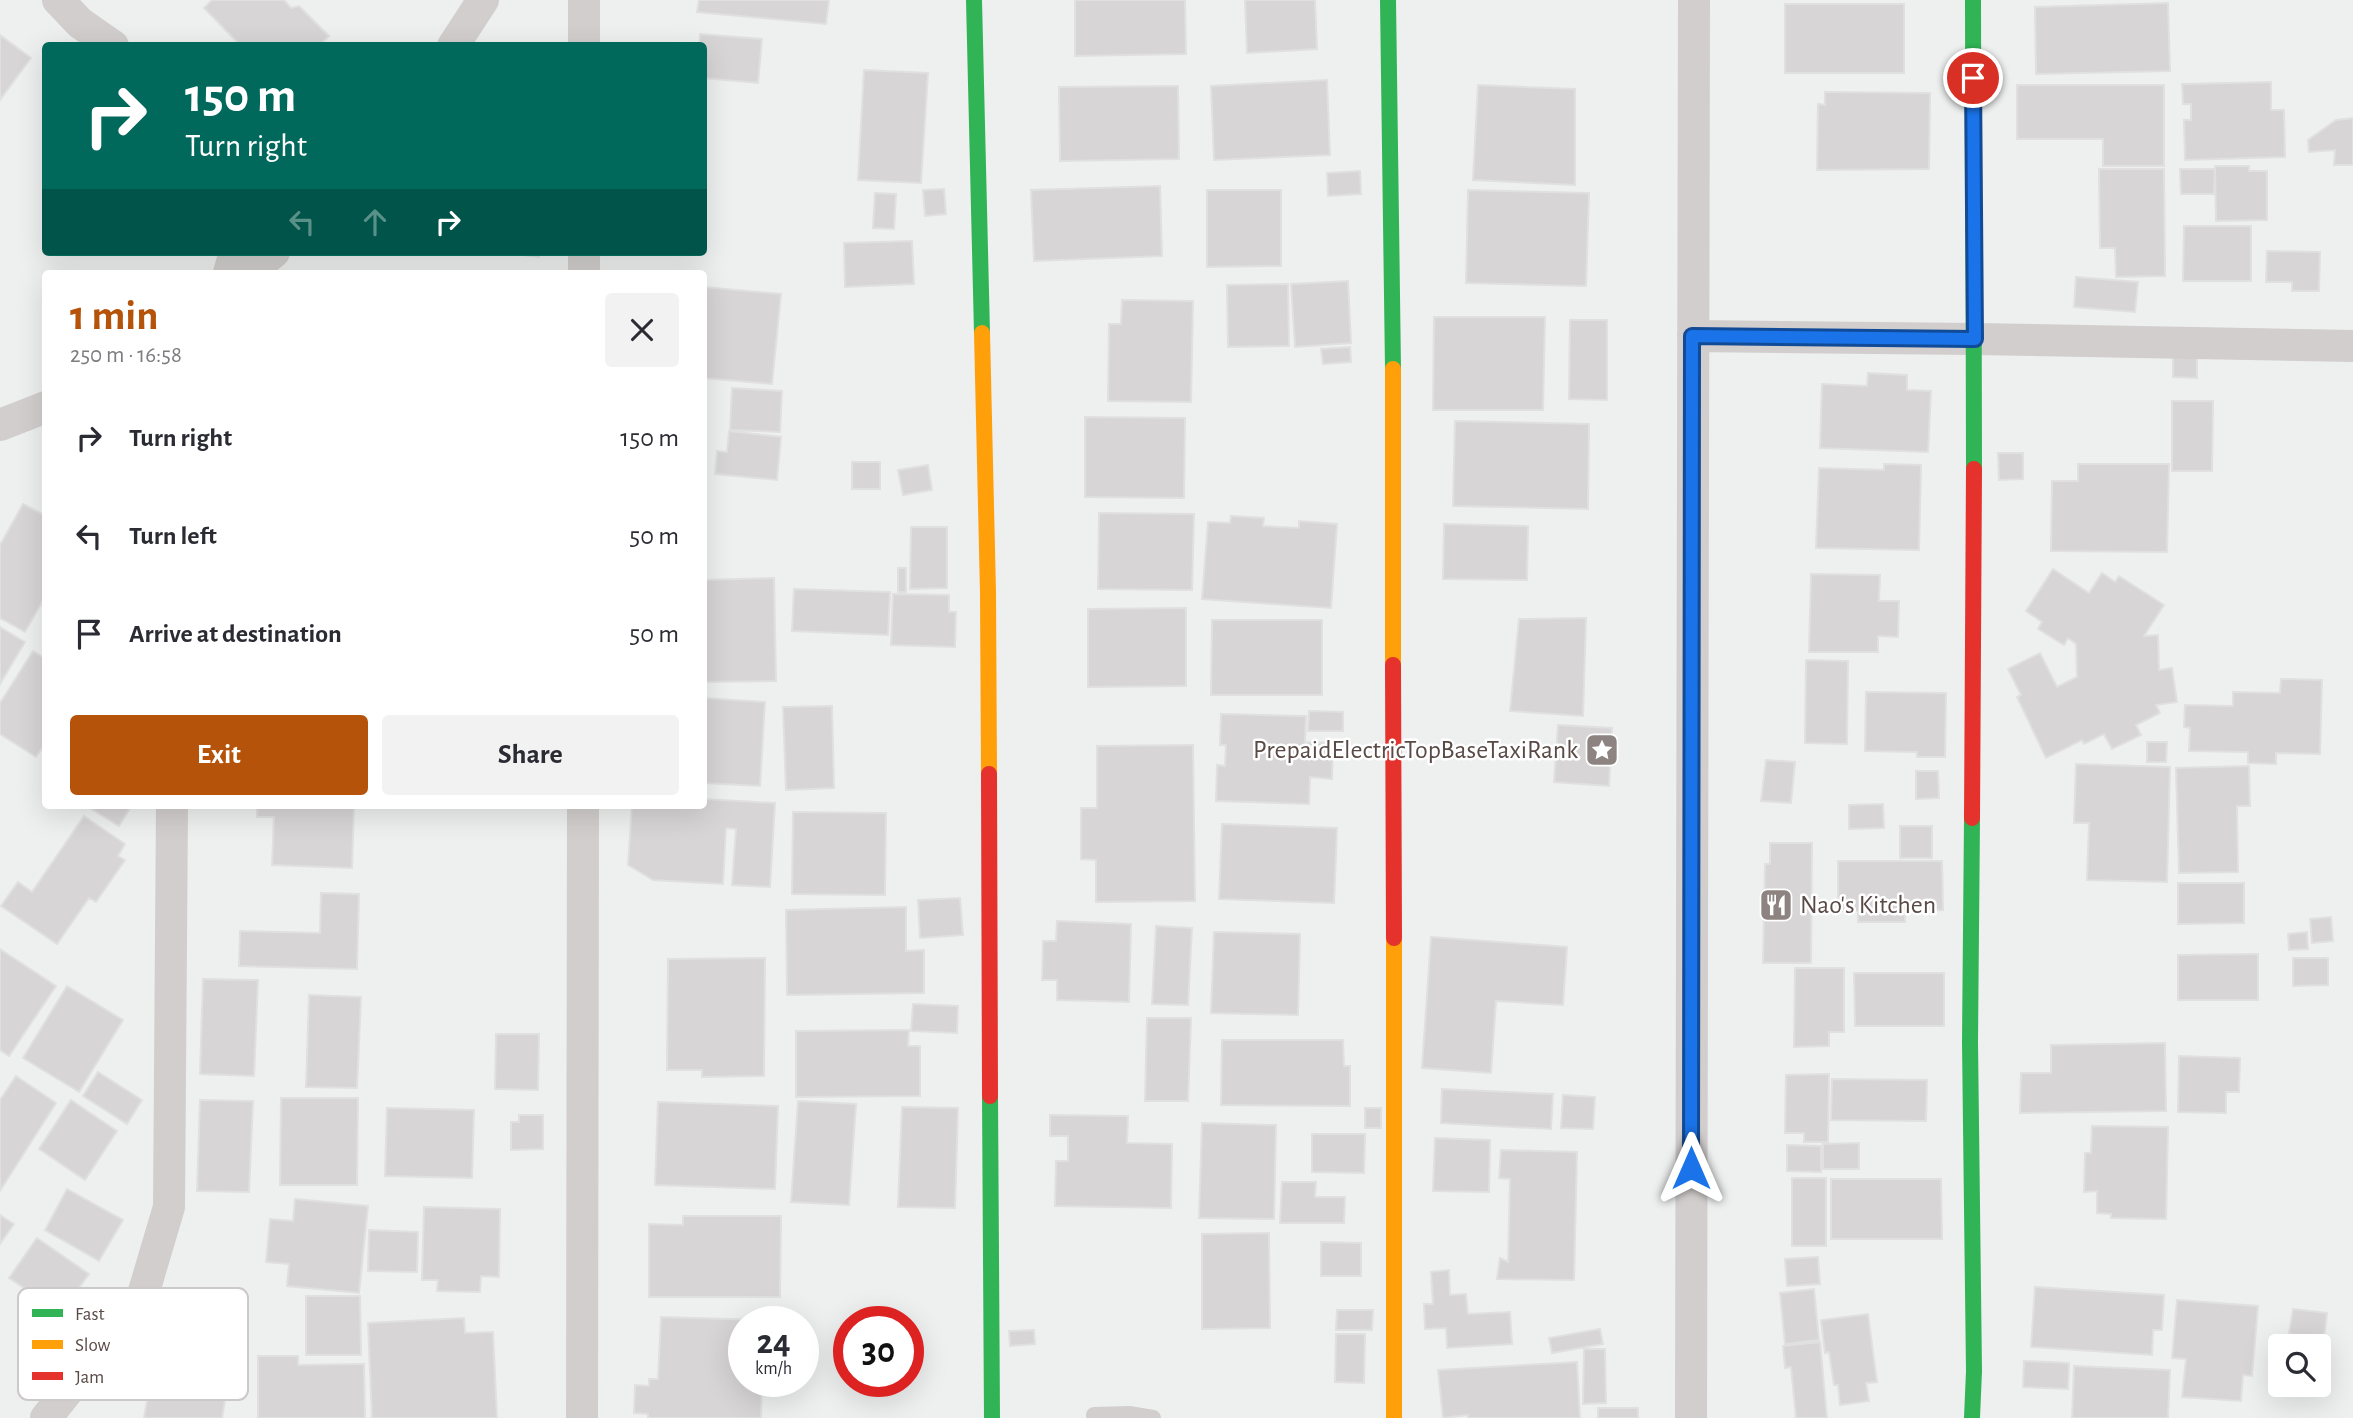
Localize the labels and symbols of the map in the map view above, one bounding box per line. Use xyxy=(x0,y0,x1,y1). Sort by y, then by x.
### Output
pin xyxy=(1943,48,2003,108)
place icon: PrepaidElectricTopBaseTaxiRank xyxy=(1583,731,1621,769)
place label: PrepaidElectricTopBaseTaxiRank xyxy=(1253,737,1578,763)
restaurant icon: Nao's Kitchen xyxy=(1757,886,1795,924)
place label: Nao's Kitchen xyxy=(1800,892,1936,918)
position arrow xyxy=(1654,1131,1728,1205)
legend xyxy=(18,1288,248,1400)
text: Fast xyxy=(75,1305,105,1324)
speed limit sign: 30 xyxy=(833,1306,924,1397)
text: Slow xyxy=(75,1336,111,1355)
text: Jam xyxy=(75,1368,104,1387)

